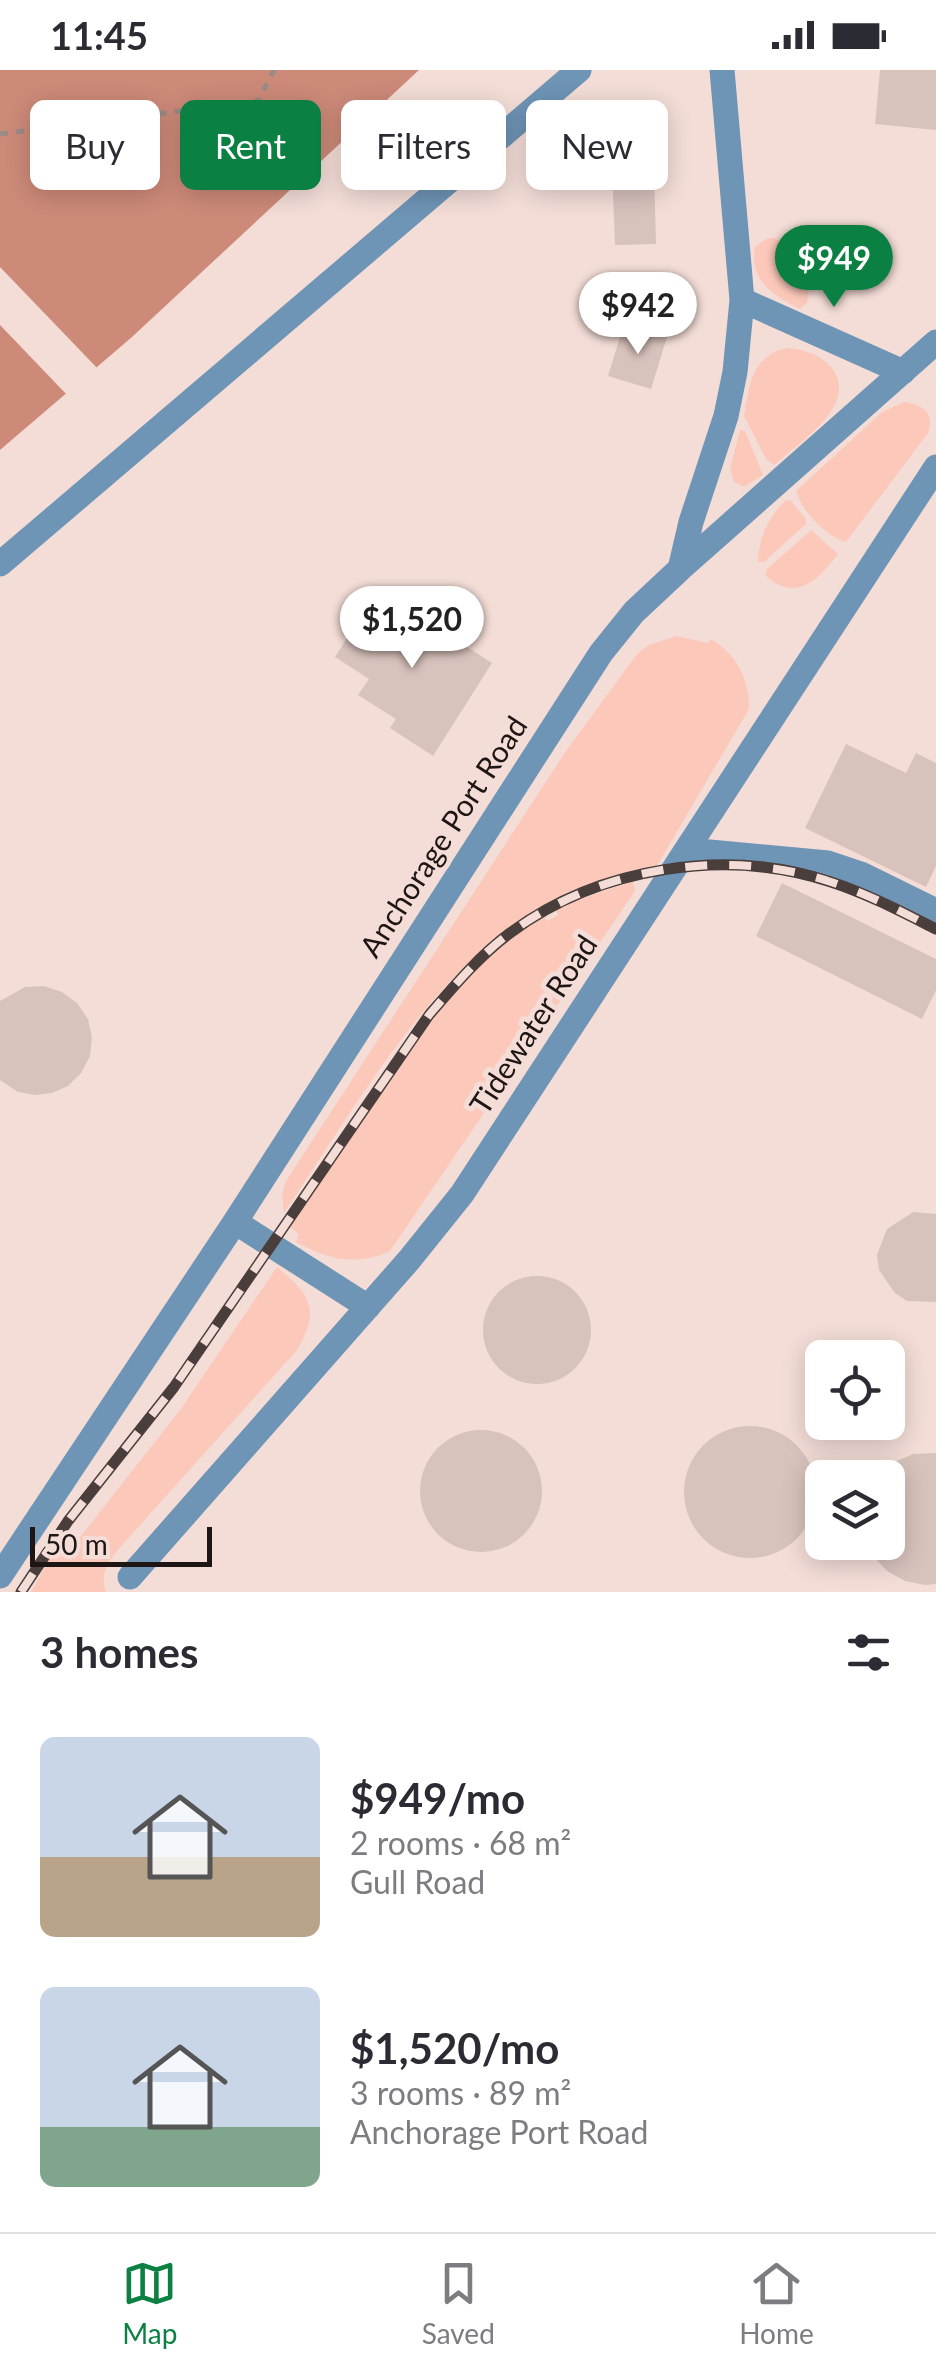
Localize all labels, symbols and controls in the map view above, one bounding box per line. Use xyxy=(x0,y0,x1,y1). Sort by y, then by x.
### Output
text: 11:45 xyxy=(50,12,148,58)
chip: Buy xyxy=(30,100,160,190)
chip: Rent xyxy=(180,100,321,190)
chip: Filters xyxy=(341,100,506,190)
chip: New xyxy=(526,100,668,190)
pin: $949 xyxy=(775,225,893,310)
text: $949 xyxy=(797,238,871,277)
pin: $942 xyxy=(579,272,697,357)
text: $942 xyxy=(601,285,675,324)
pin: $1,520 xyxy=(331,586,493,671)
text: $1,520 xyxy=(362,599,462,638)
street label: Anchorage Port Road xyxy=(351,709,534,963)
street label: Tidewater Road xyxy=(461,928,604,1120)
map controls xyxy=(805,1340,905,1560)
button: locate xyxy=(805,1340,905,1440)
button: layers xyxy=(805,1460,905,1560)
scale bar xyxy=(30,1522,212,1566)
text: 50 m xyxy=(45,1527,108,1561)
icon: filters xyxy=(841,1625,896,1680)
text: 3 homes xyxy=(40,1627,198,1677)
text: $949/mo xyxy=(350,1773,525,1823)
icon: home xyxy=(120,1777,240,1897)
text: 2 rooms · 68 m² xyxy=(350,1823,571,1862)
text: Gull Road xyxy=(350,1862,485,1901)
text: $1,520/mo xyxy=(350,2023,559,2073)
icon: home xyxy=(120,2027,240,2147)
text: 3 rooms · 89 m² xyxy=(350,2073,571,2112)
text: Anchorage Port Road xyxy=(350,2112,648,2151)
tab: Map xyxy=(122,2256,177,2350)
tab: Saved xyxy=(422,2256,495,2350)
tab: Home xyxy=(739,2256,814,2350)

